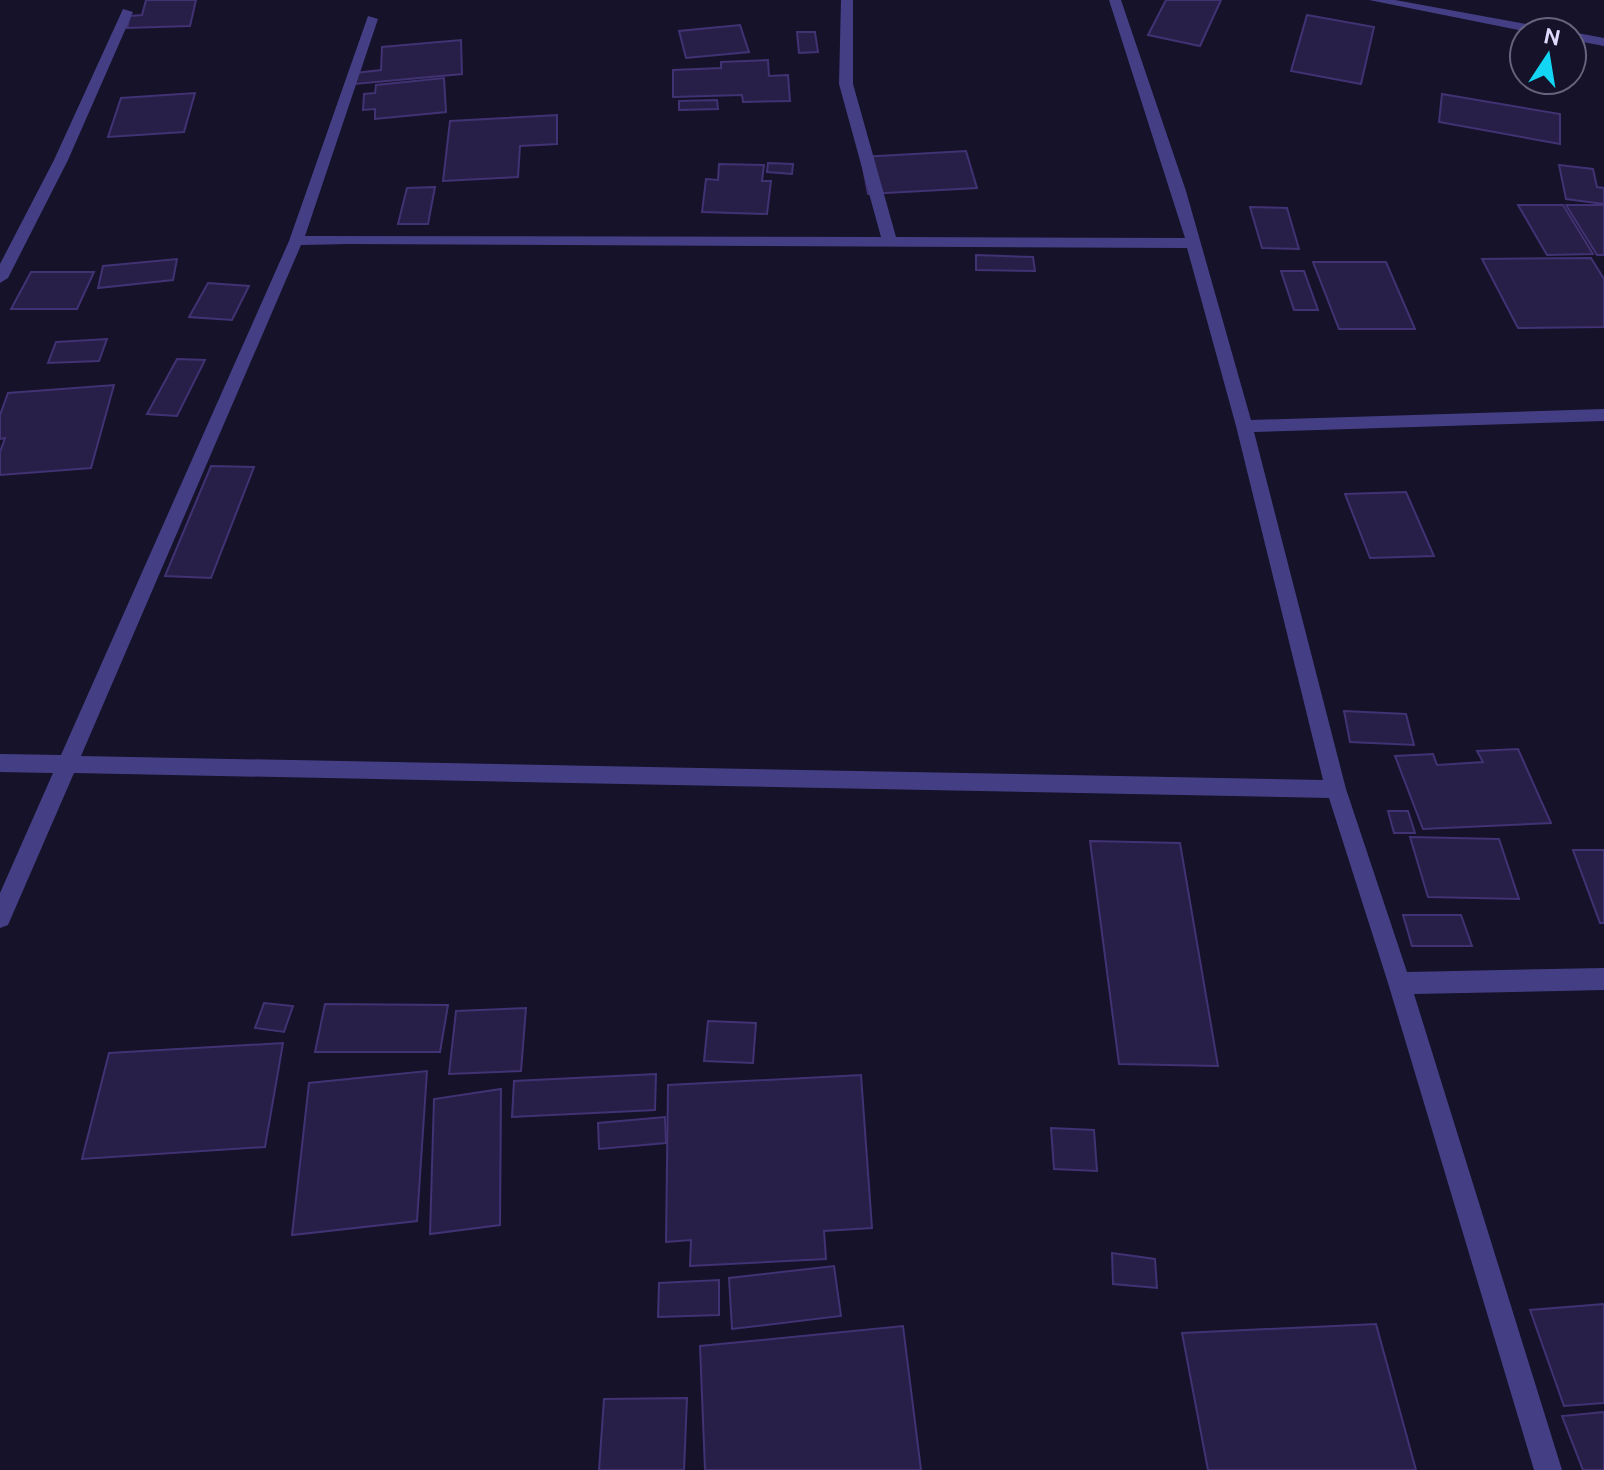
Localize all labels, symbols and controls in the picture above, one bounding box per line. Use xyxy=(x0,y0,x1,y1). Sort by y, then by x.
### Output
north arrow xyxy=(1508,16,1588,96)
text: N xyxy=(1542,22,1563,50)

